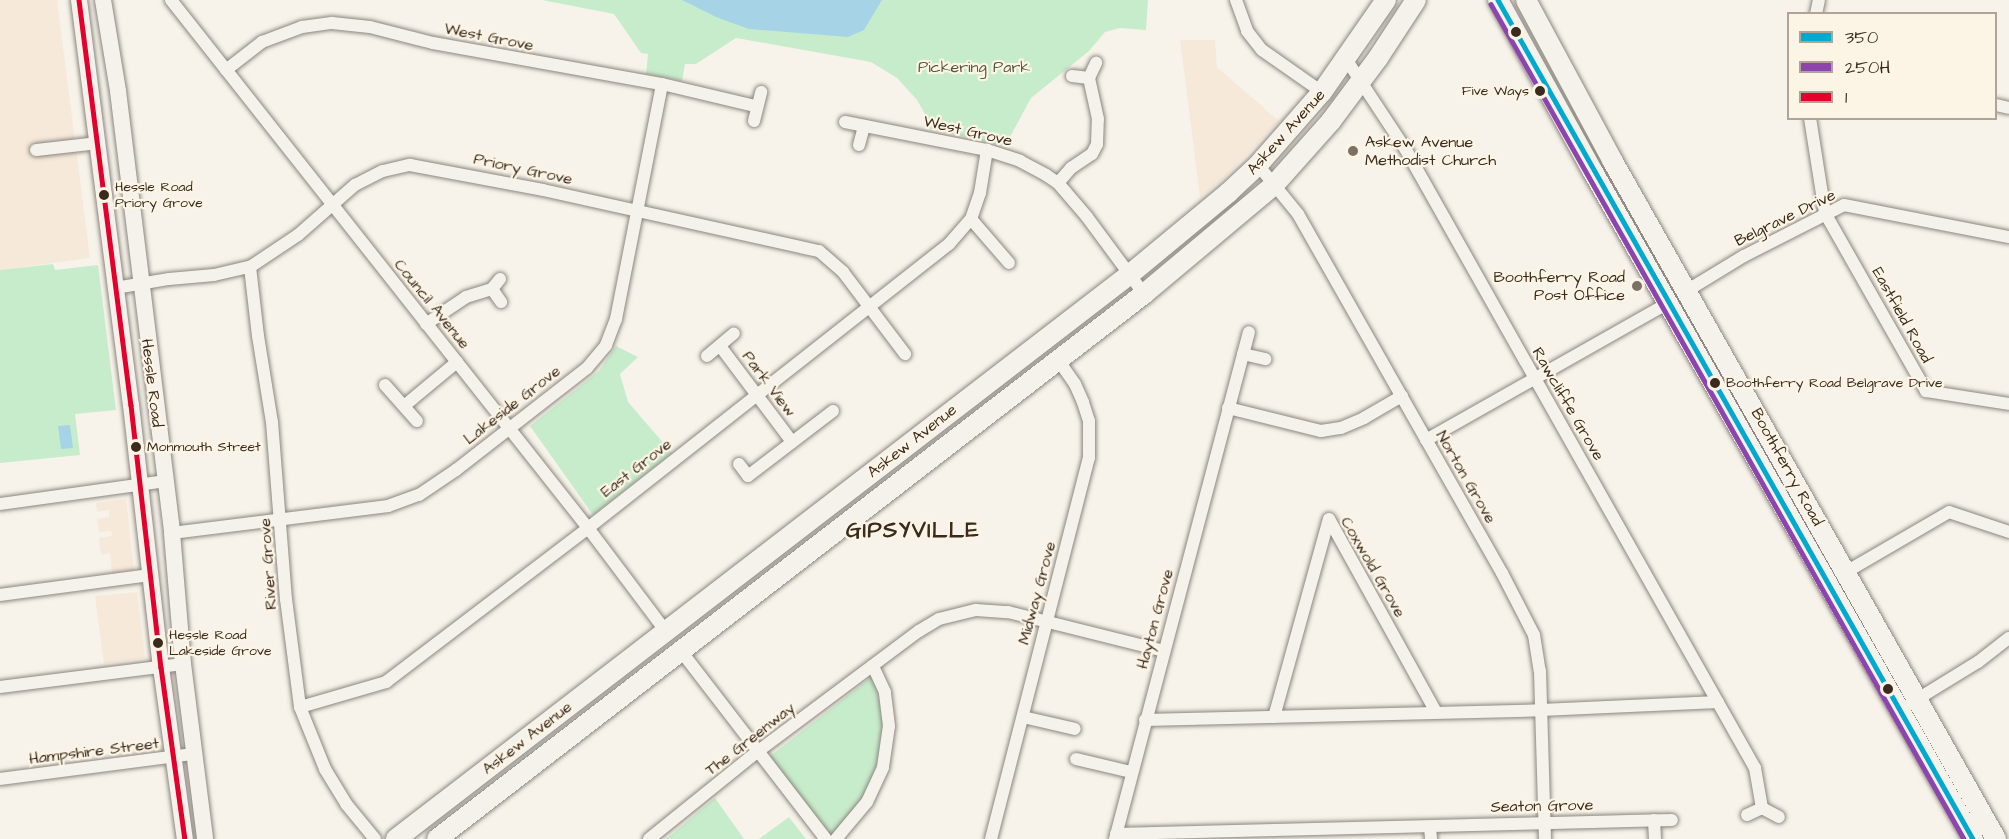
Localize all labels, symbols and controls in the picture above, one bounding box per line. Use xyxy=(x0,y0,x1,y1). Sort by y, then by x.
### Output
legend xyxy=(1787,12,1997,120)
street label: West Grove xyxy=(443,19,535,55)
text: 350 xyxy=(1845,25,1878,50)
unlabelled marker xyxy=(1510,26,1522,38)
text: 250H xyxy=(1845,55,1890,80)
park label: Pickering Park xyxy=(918,57,1030,77)
place label: Five Ways xyxy=(1462,83,1529,99)
street label: Askew Avenue xyxy=(1243,85,1329,179)
marker: Five Ways xyxy=(1534,85,1546,97)
text: 1 xyxy=(1845,85,1847,110)
street label: West Grove xyxy=(922,111,1014,151)
place label: Askew Avenue Methodist Church xyxy=(1365,132,1496,170)
marker: Askew Avenue Methodist Church xyxy=(1346,144,1360,158)
street label: Priory Grove xyxy=(472,149,574,189)
place label: Hessle Road Priory Grove xyxy=(115,179,203,212)
street label: Belgrave Drive xyxy=(1731,185,1839,251)
marker: Hessle Road Priory Grove xyxy=(98,189,110,201)
street label: Council Avenue xyxy=(390,255,474,353)
street label: Eastfield Road xyxy=(1868,264,1936,366)
place label: Boothferry Road Post Office xyxy=(1493,267,1625,305)
marker: Boothferry Road Post Office xyxy=(1630,279,1644,293)
street label: Hessle Road xyxy=(137,338,167,428)
street label: Rawcliffe Grove xyxy=(1528,344,1608,464)
street label: Park View xyxy=(738,347,800,421)
street label: Lakeside Grove xyxy=(460,361,564,449)
place label: Boothferry Road Belgrave Drive xyxy=(1726,375,1943,391)
marker: Boothferry Road Belgrave Drive xyxy=(1709,377,1721,389)
street label: Askew Avenue xyxy=(864,400,960,482)
street label: Boothferry Road xyxy=(1747,405,1827,529)
street label: Norton Grove xyxy=(1432,427,1500,527)
street label: East Grove xyxy=(597,434,675,502)
place label: Monmouth Street xyxy=(147,439,261,455)
marker: Monmouth Street xyxy=(130,441,142,453)
street label: Coxwold Grove xyxy=(1336,513,1410,621)
street label: River Grove xyxy=(255,518,281,610)
district label: GIPSYVILLE xyxy=(846,518,980,544)
street label: Midway Grove xyxy=(1014,539,1060,647)
street label: Hayton Grove xyxy=(1132,567,1178,671)
place label: Hessle Road Lakeside Grove xyxy=(169,627,272,660)
marker: Hessle Road Lakeside Grove xyxy=(152,637,164,649)
unlabelled marker xyxy=(1882,683,1894,695)
street label: Askew Avenue xyxy=(479,697,575,779)
street label: The Greenway xyxy=(702,698,798,780)
street label: Hampshire Street xyxy=(28,734,160,768)
street label: Seaton Grove xyxy=(1490,796,1594,816)

